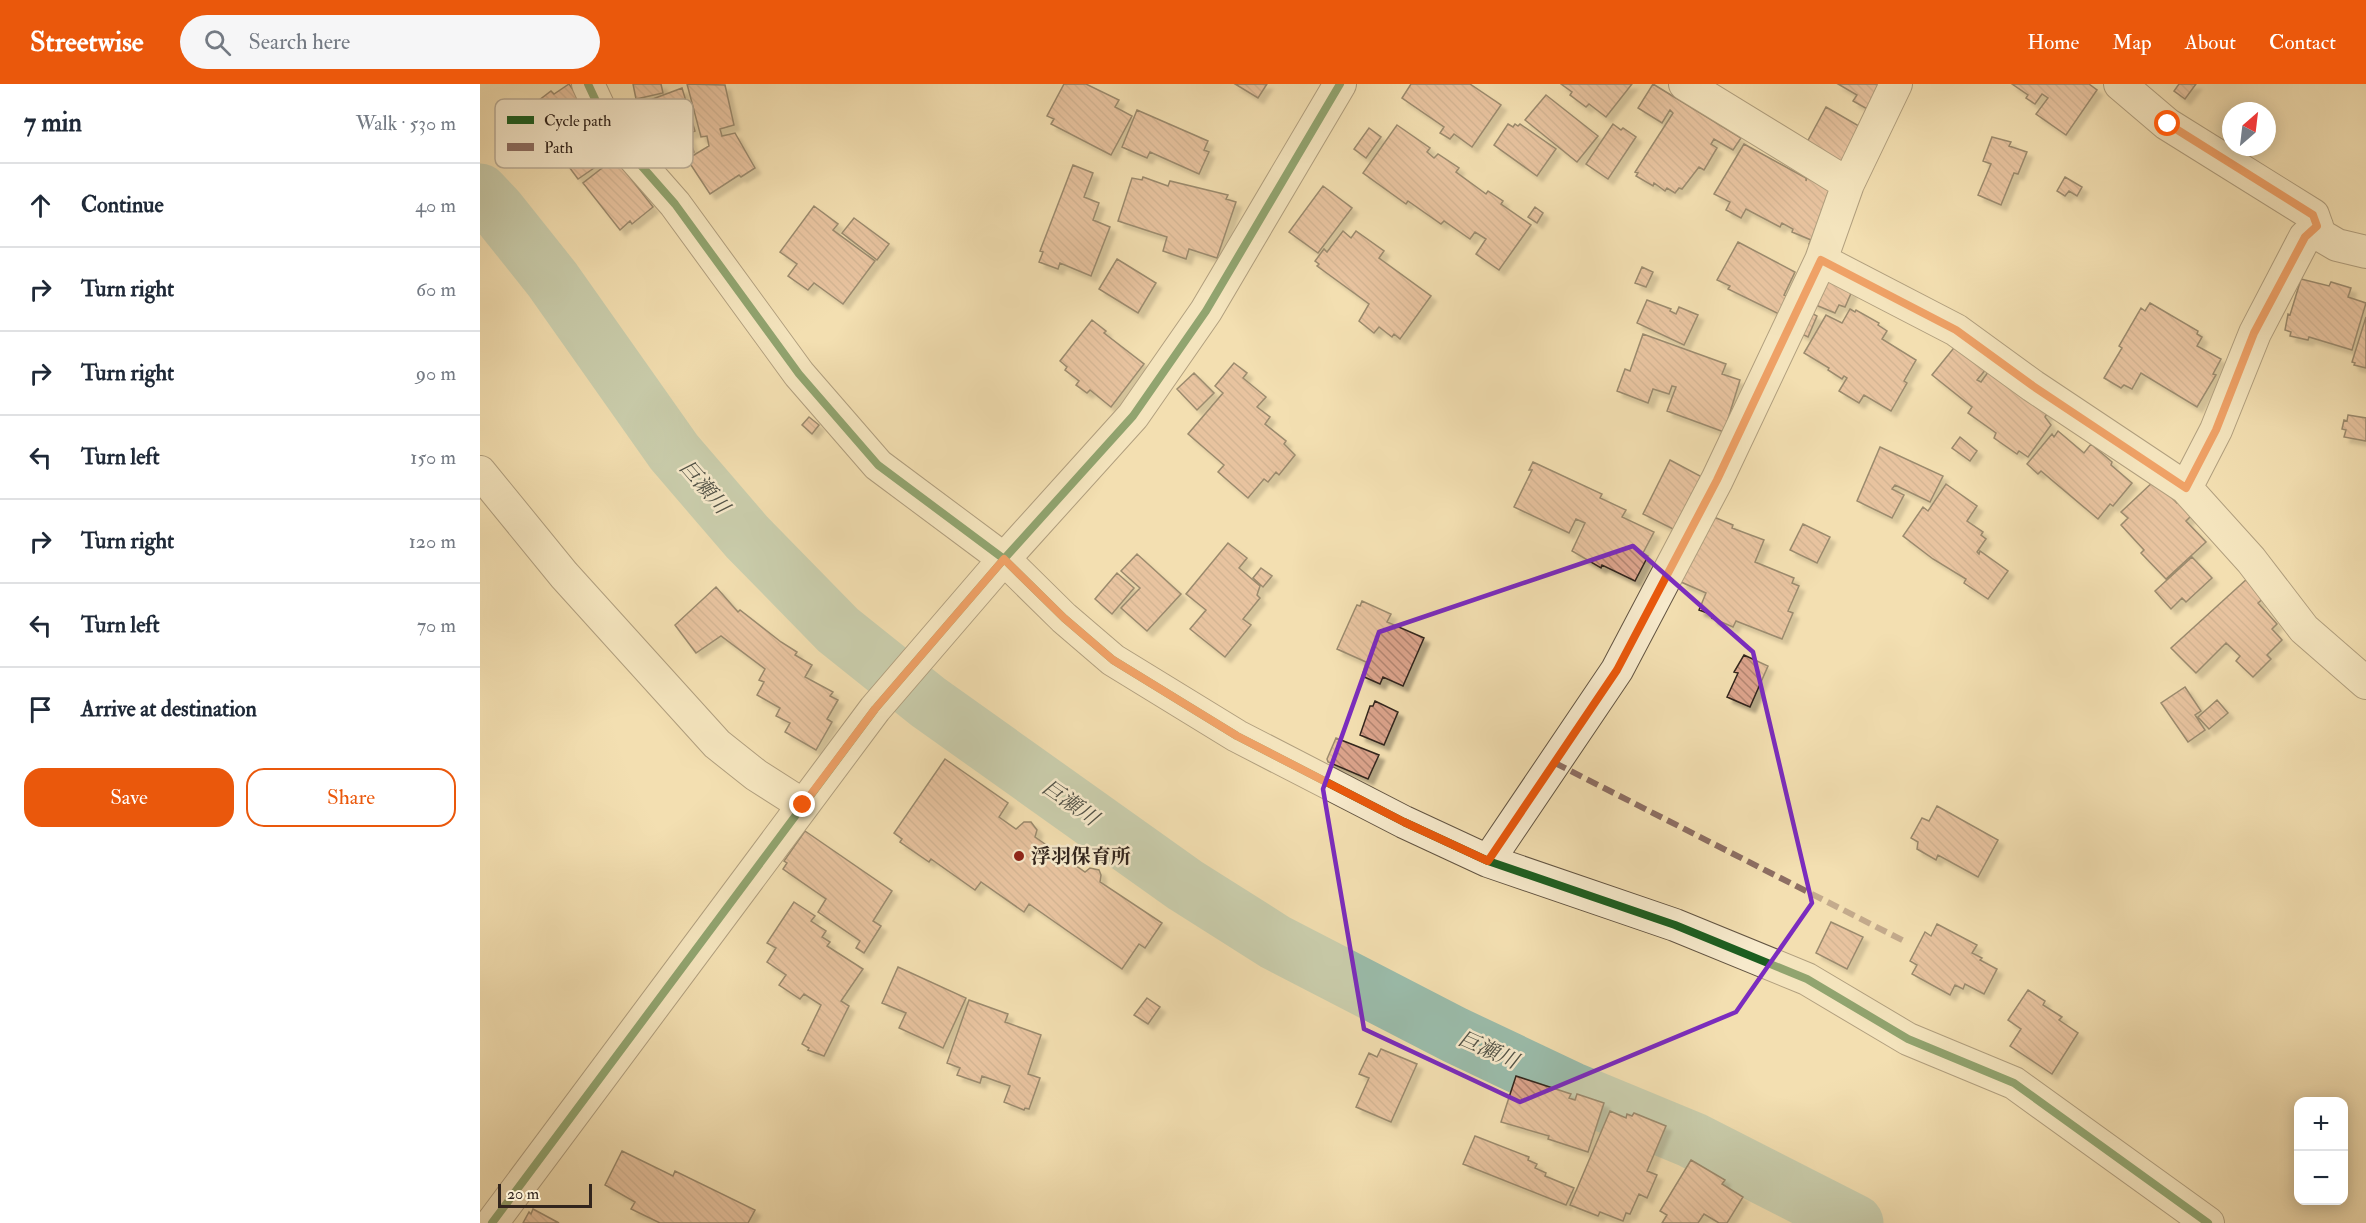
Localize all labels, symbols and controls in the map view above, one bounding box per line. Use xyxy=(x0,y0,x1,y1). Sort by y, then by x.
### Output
search box xyxy=(180,15,600,69)
text: Streetwise xyxy=(30,25,144,60)
icon: search xyxy=(201,26,234,59)
text: Search here xyxy=(249,28,350,56)
text: Home xyxy=(2027,29,2079,56)
text: Map xyxy=(2112,29,2152,56)
text: About xyxy=(2185,29,2236,56)
text: Contact xyxy=(2269,29,2336,56)
legend xyxy=(495,99,693,168)
north arrow xyxy=(2222,102,2276,156)
text: 7 min xyxy=(24,107,82,139)
route start xyxy=(2154,110,2180,136)
text: Walk · 530 m xyxy=(356,111,456,136)
text: Cycle path xyxy=(544,111,612,132)
text: Path xyxy=(544,138,574,158)
icon: ahead xyxy=(24,189,57,222)
text: Continue xyxy=(81,191,164,219)
text: 40 m xyxy=(415,193,456,218)
icon: right xyxy=(24,273,57,306)
text: Turn right xyxy=(81,275,174,303)
text: 60 m xyxy=(416,277,456,302)
icon: right xyxy=(24,357,57,390)
text: Turn right xyxy=(81,359,174,387)
text: 90 m xyxy=(416,361,456,386)
icon: left xyxy=(24,441,57,474)
text: Turn left xyxy=(81,443,160,471)
text: 150 m xyxy=(410,445,456,470)
water label: 巨瀬川 xyxy=(673,454,736,521)
icon: right xyxy=(24,525,57,558)
text: Turn right xyxy=(81,527,174,555)
text: 120 m xyxy=(409,529,456,554)
icon: left xyxy=(24,609,57,642)
text: Turn left xyxy=(81,611,160,639)
text: 70 m xyxy=(417,613,456,638)
icon: arrive xyxy=(24,693,57,726)
text: Arrive at destination xyxy=(81,695,257,723)
button: Save xyxy=(24,768,234,827)
button: Share xyxy=(246,768,456,827)
water label: 巨瀬川 xyxy=(1036,774,1105,833)
route end xyxy=(789,791,815,817)
place label: 浮羽保育所 xyxy=(1031,844,1131,869)
marker: 浮羽保育所 xyxy=(1012,849,1026,863)
water label: 巨瀬川 xyxy=(1454,1025,1524,1076)
map controls xyxy=(2294,1097,2348,1205)
button: + xyxy=(2294,1097,2348,1151)
button: − xyxy=(2294,1151,2348,1205)
scale bar xyxy=(498,1181,592,1208)
text: 20 m xyxy=(507,1184,539,1204)

